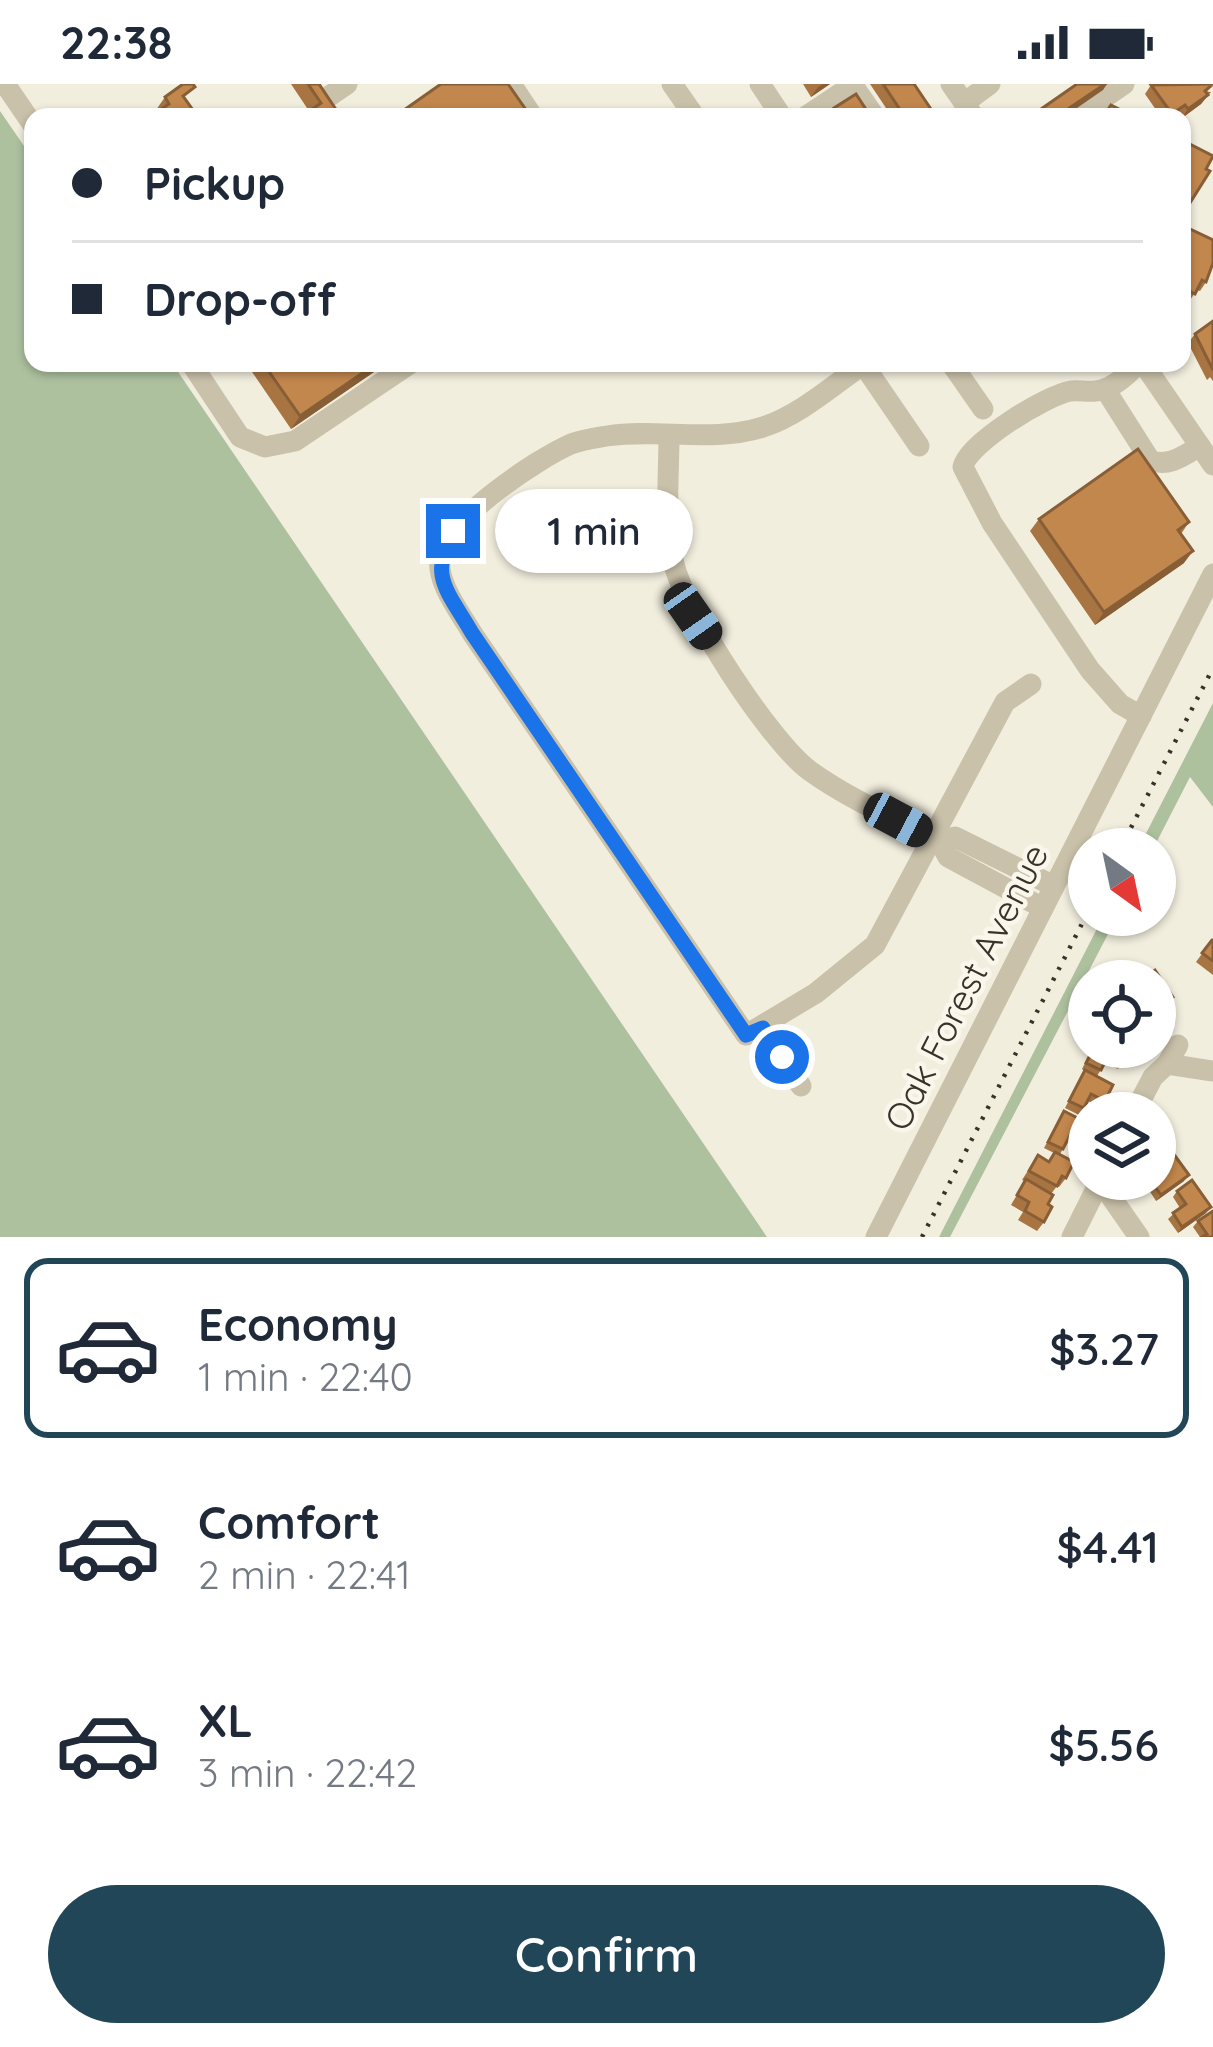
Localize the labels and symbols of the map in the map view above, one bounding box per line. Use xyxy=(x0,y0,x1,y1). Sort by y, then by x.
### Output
callout: 1 min xyxy=(495,489,693,573)
route end xyxy=(426,504,480,558)
car xyxy=(658,576,728,656)
car xyxy=(858,787,938,853)
north arrow xyxy=(1068,828,1176,936)
street label: Oak Forest Avenue xyxy=(874,836,1057,1138)
route start xyxy=(755,1030,809,1084)

